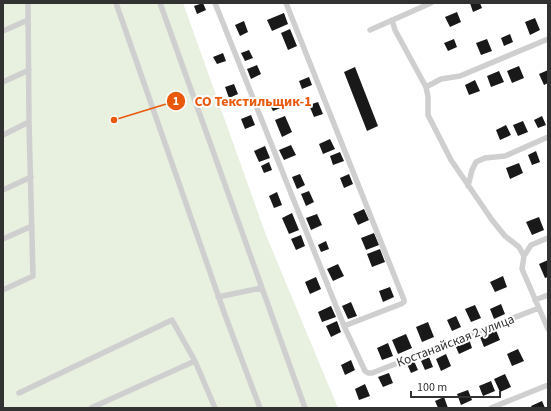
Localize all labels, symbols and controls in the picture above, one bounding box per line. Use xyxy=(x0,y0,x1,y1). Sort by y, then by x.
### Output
callout: СО Текстильщик-1 xyxy=(166,88,319,114)
text: СО Текстильщик-1 xyxy=(194,92,312,112)
text: 1 xyxy=(173,93,179,110)
street label: Костанайская 2 улица xyxy=(394,310,517,372)
scale bar xyxy=(411,373,500,399)
text: 100 m xyxy=(417,379,447,396)

